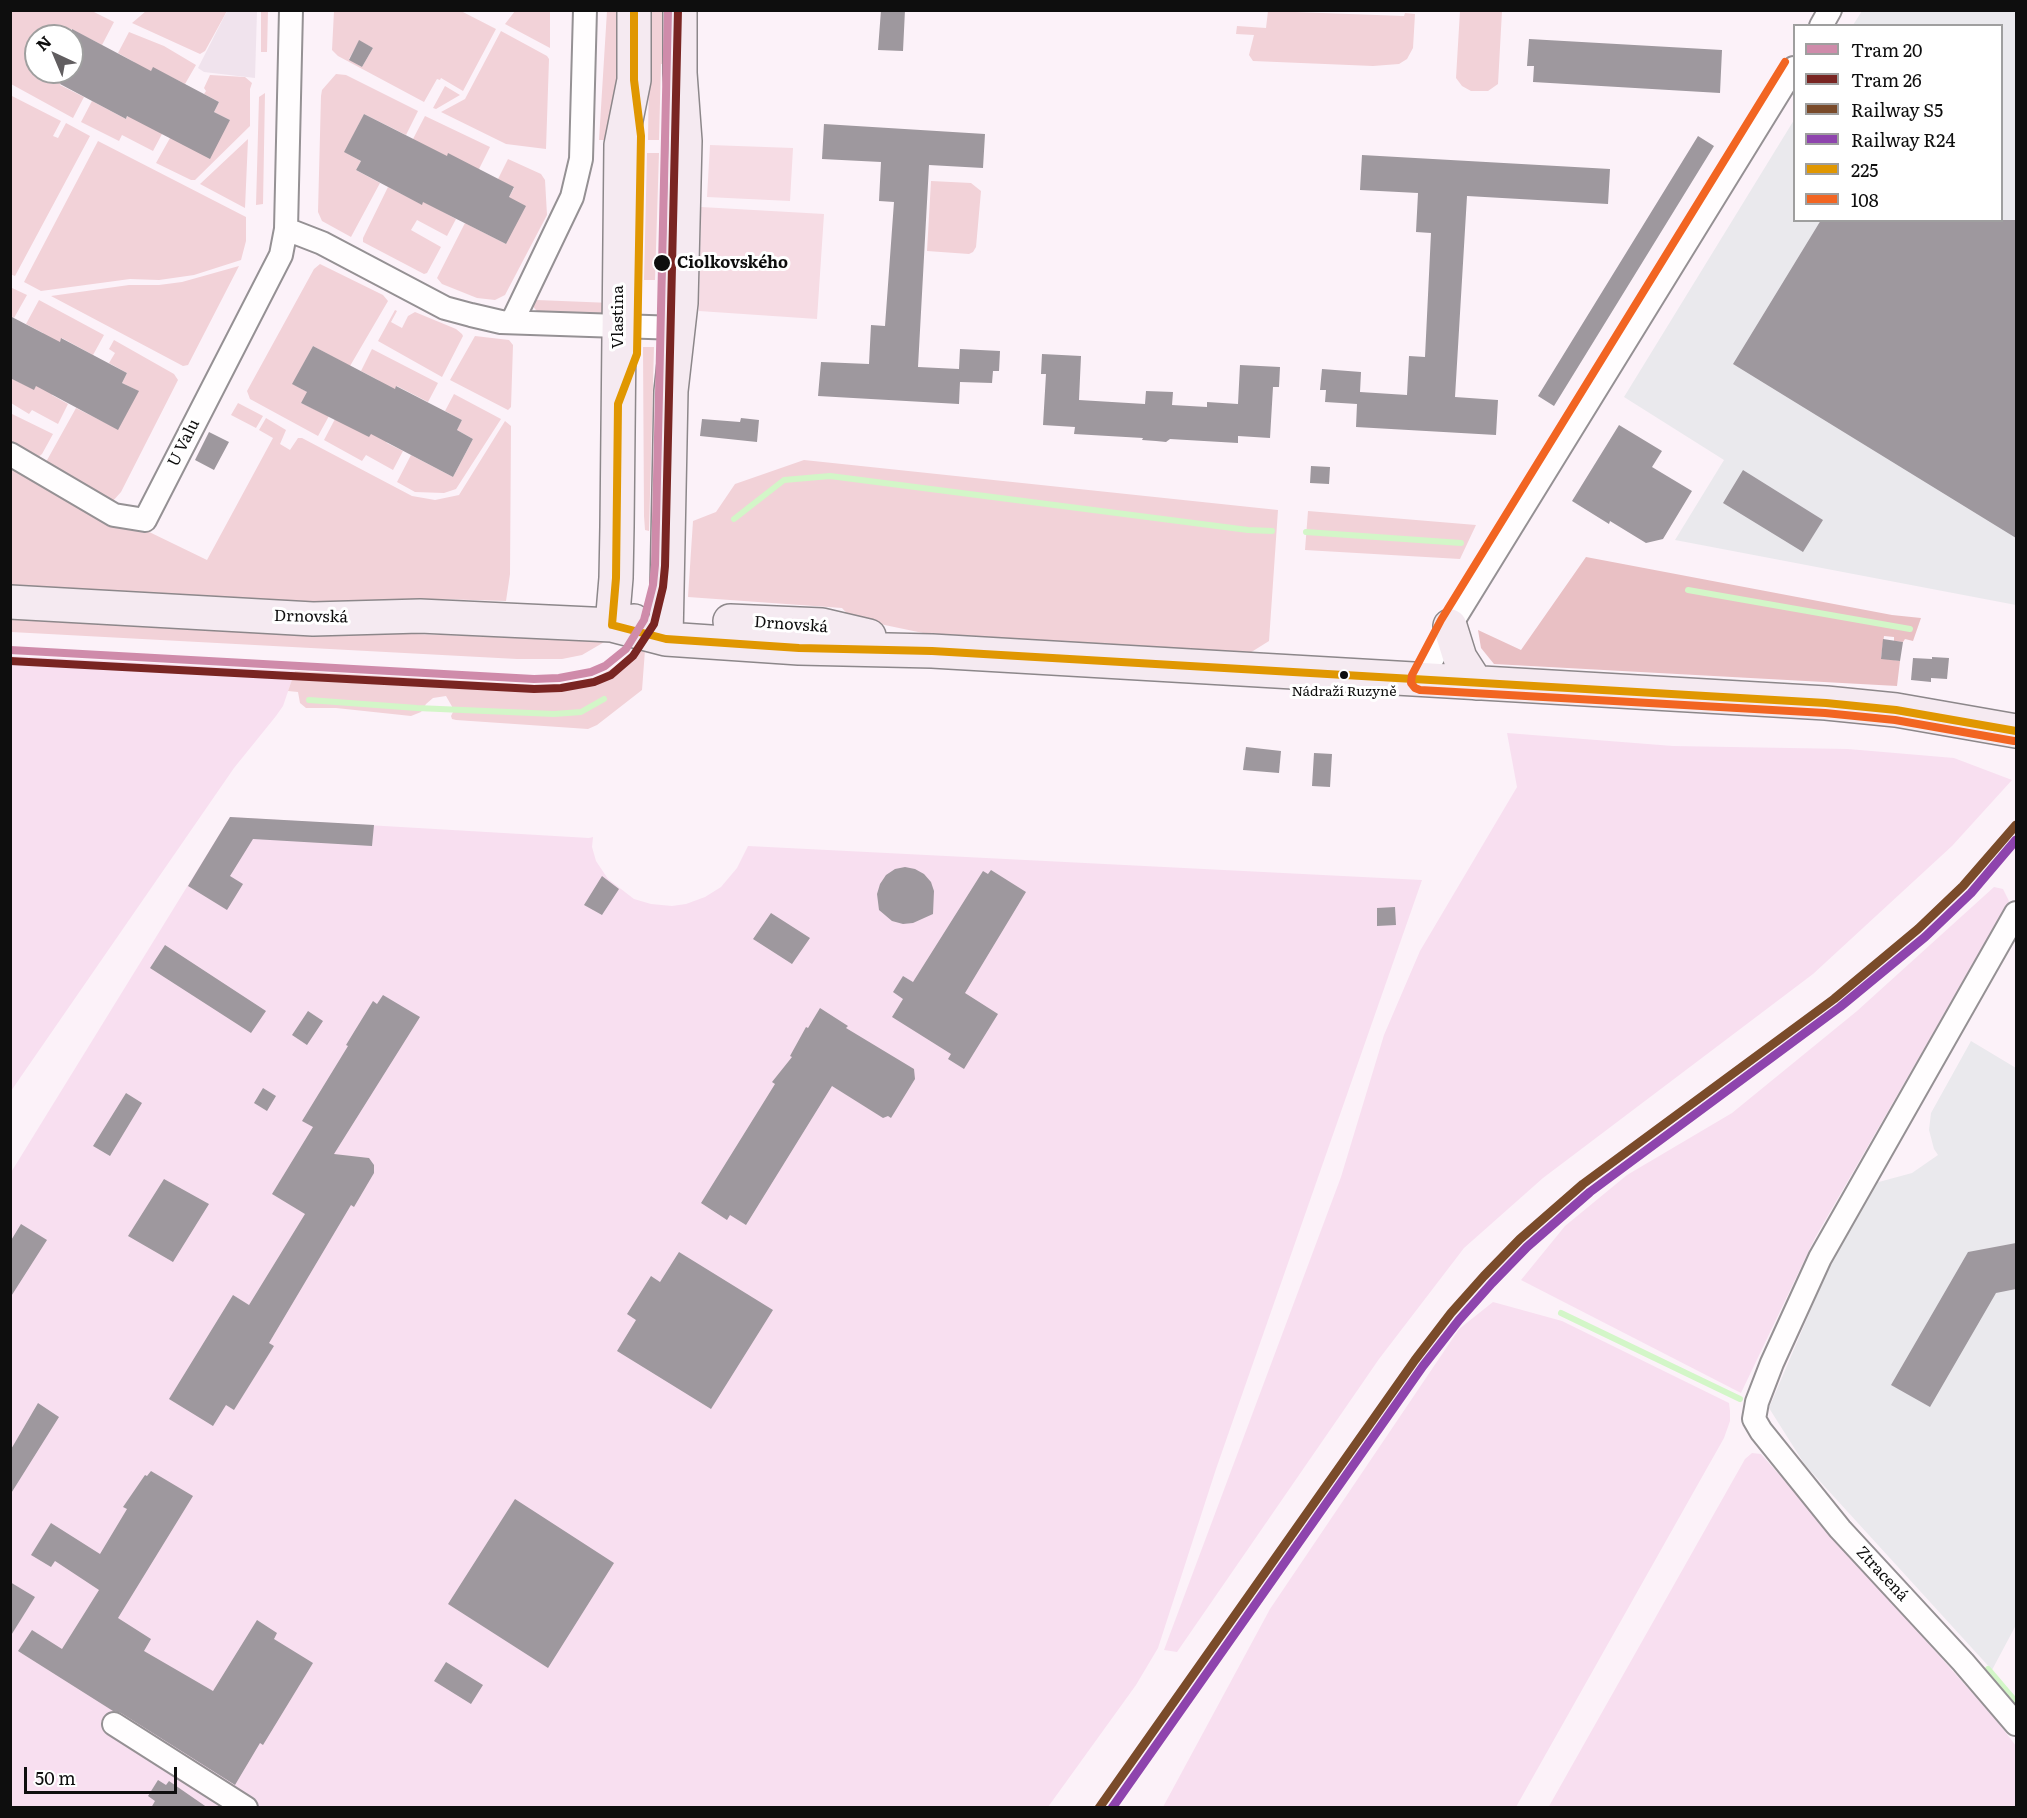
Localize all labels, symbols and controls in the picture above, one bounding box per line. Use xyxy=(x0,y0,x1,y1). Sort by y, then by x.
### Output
north arrow xyxy=(24,24,84,84)
legend xyxy=(1793,24,2003,222)
text: N xyxy=(30,29,56,56)
text: Tram 20 xyxy=(1851,36,1922,63)
text: Tram 26 xyxy=(1851,66,1922,93)
text: Railway S5 xyxy=(1851,96,1943,123)
text: Railway R24 xyxy=(1851,126,1955,153)
text: 225 xyxy=(1851,156,1878,183)
text: 108 xyxy=(1851,186,1879,213)
marker: Ciolkovského xyxy=(652,253,672,273)
place label: Ciolkovského xyxy=(677,253,788,273)
street label: Vlastina xyxy=(608,285,628,349)
street label: U Valu xyxy=(164,416,204,470)
street label: Drnovská xyxy=(274,607,348,627)
street label: Drnovská xyxy=(753,613,829,637)
marker: Nádraží Ruzyně xyxy=(1338,669,1350,681)
place label: Nádraží Ruzyně xyxy=(1291,684,1397,700)
street label: Ztracená xyxy=(1852,1543,1912,1605)
scale bar xyxy=(27,1755,180,1793)
text: 50 m xyxy=(35,1764,76,1791)

